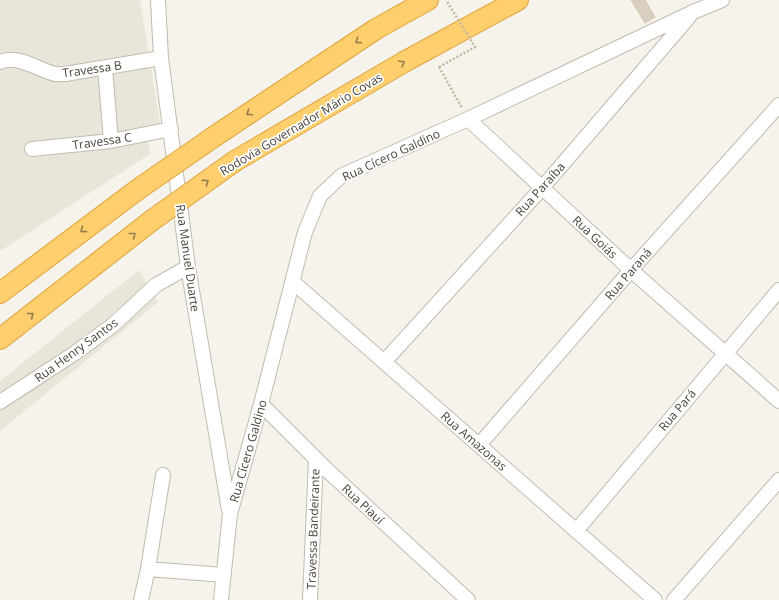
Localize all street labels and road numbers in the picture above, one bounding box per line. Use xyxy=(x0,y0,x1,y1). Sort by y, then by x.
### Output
street label: Travessa B xyxy=(61,56,123,82)
street label: Rodovia Governador Mário Covas xyxy=(216,68,386,179)
street label: Rua Cícero Galdino xyxy=(339,125,443,185)
street label: Travessa C xyxy=(71,128,133,154)
street label: Rua Paraíba xyxy=(511,158,569,220)
street label: Rua Manuel Duarte xyxy=(172,203,204,313)
street label: Rua Goiás xyxy=(569,212,621,262)
street label: Rua Paraná xyxy=(601,244,655,304)
street label: Rua Henry Santos xyxy=(31,314,121,386)
street label: Rua Pará xyxy=(654,385,700,435)
street label: Rua Cícero Galdino xyxy=(225,398,271,504)
street label: Rua Amazonas xyxy=(437,408,511,475)
street label: Travessa Bandeirante xyxy=(302,468,324,590)
street label: Rua Piauí xyxy=(338,480,388,529)

